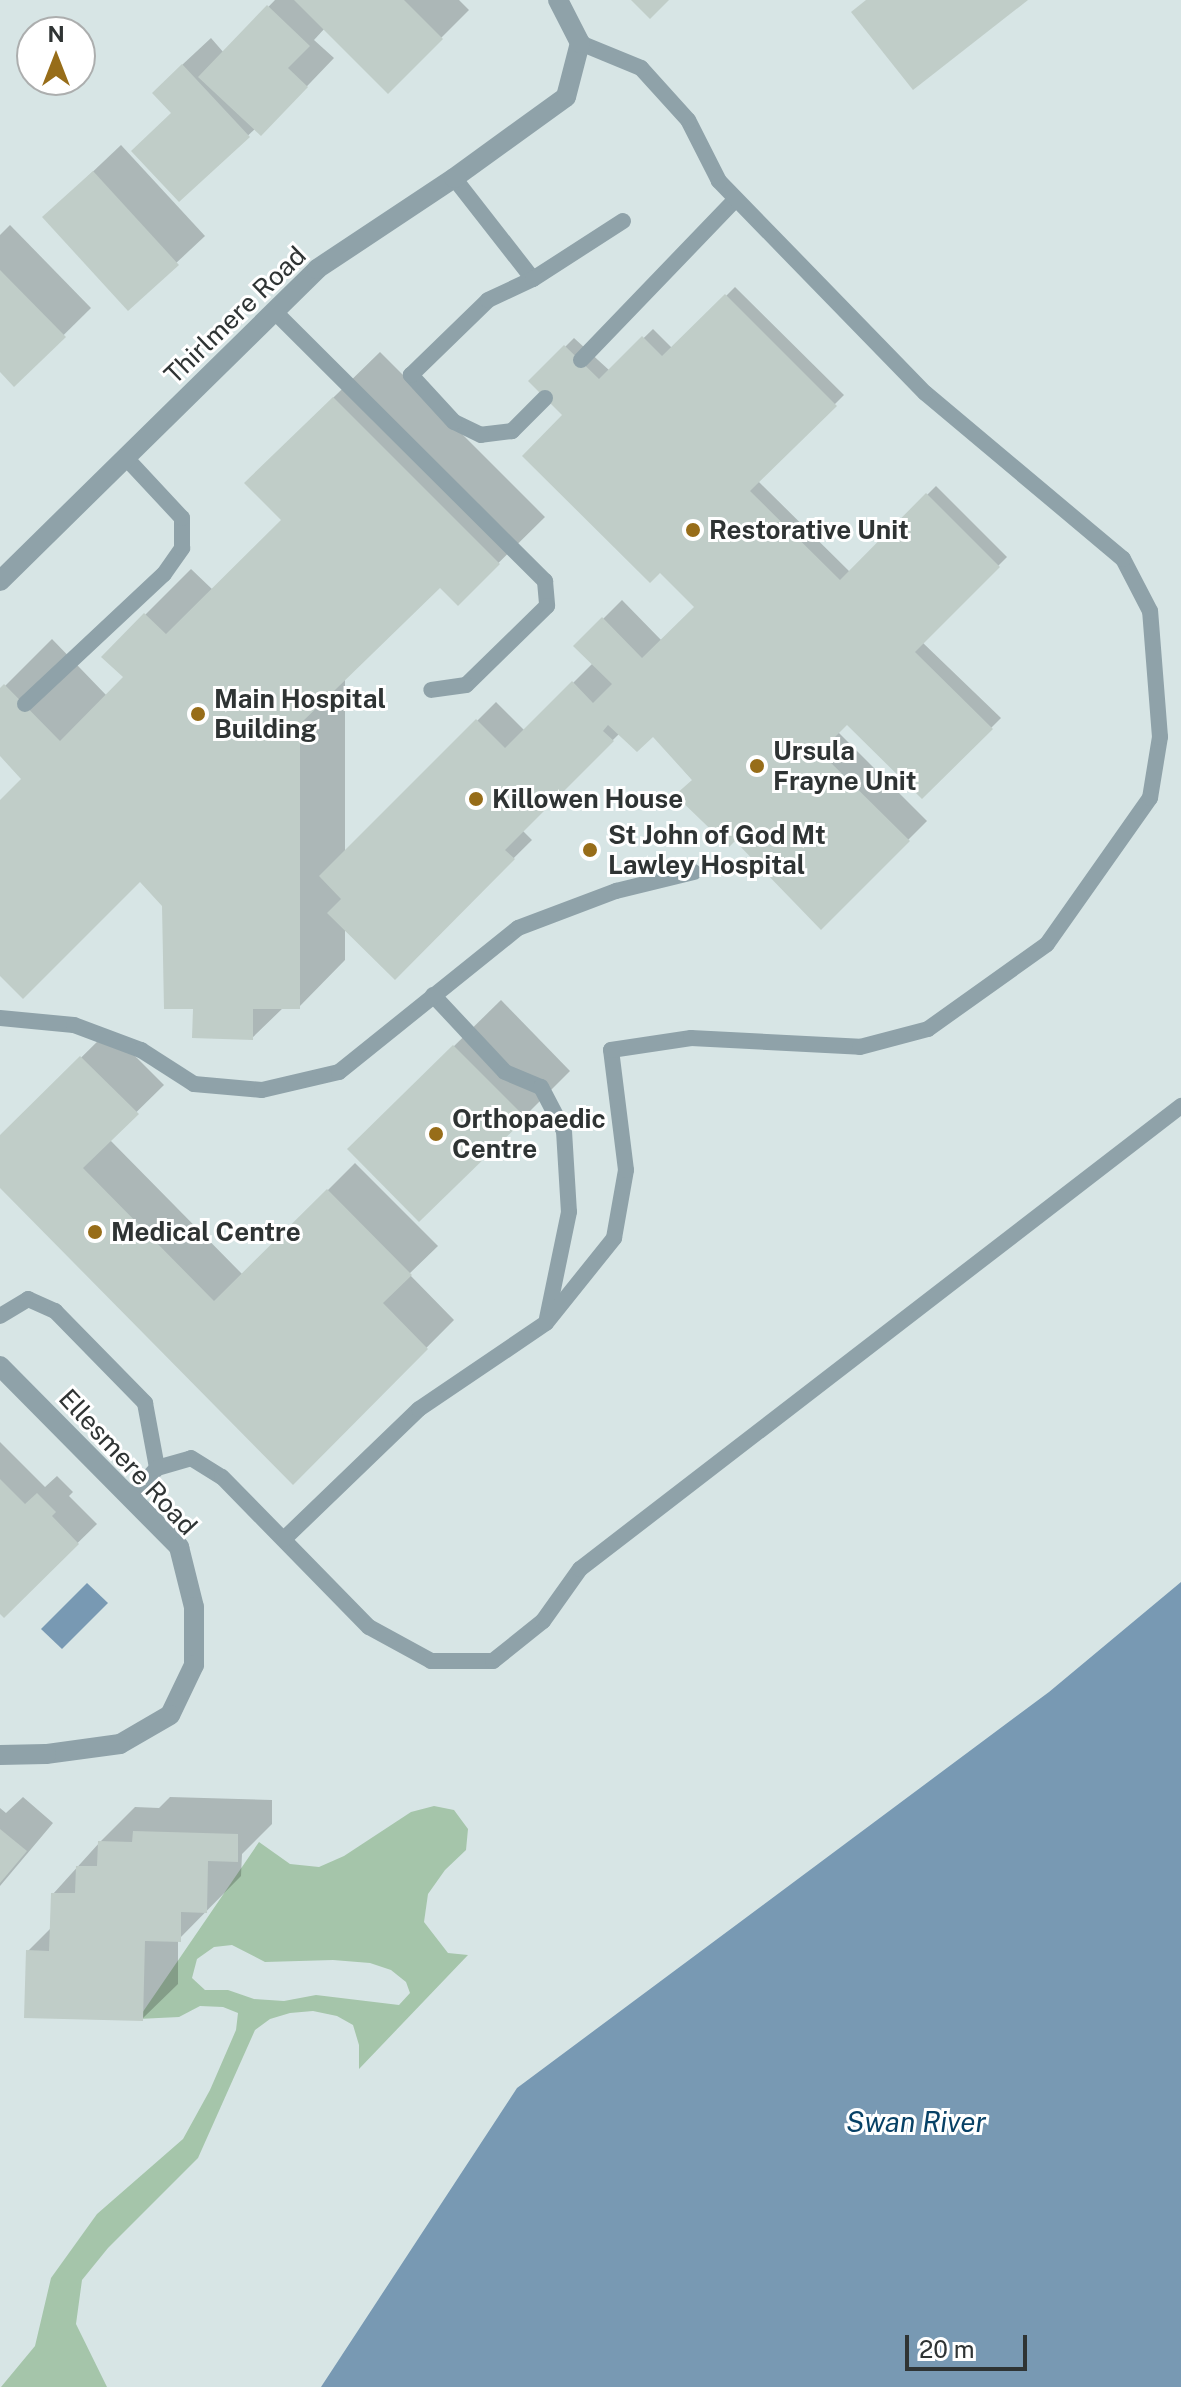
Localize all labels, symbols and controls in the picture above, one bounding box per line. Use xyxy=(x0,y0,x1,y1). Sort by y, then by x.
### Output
north arrow xyxy=(16,16,96,96)
text: N xyxy=(47,21,65,47)
street label: Thirlmere Road xyxy=(158,240,312,390)
place label: Restorative Unit xyxy=(709,514,909,546)
marker: Restorative Unit xyxy=(684,521,702,539)
place label: Main Hospital Building xyxy=(214,683,386,744)
marker: Main Hospital Building xyxy=(189,705,207,723)
place label: Ursula Frayne Unit xyxy=(773,735,917,796)
marker: Ursula Frayne Unit xyxy=(748,757,766,775)
place label: Killowen House xyxy=(492,783,683,815)
marker: Killowen House xyxy=(467,790,485,808)
place label: St John of God Mt Lawley Hospital xyxy=(608,819,826,880)
marker: St John of God Mt Lawley Hospital xyxy=(579,839,601,861)
place label: Orthopaedic Centre xyxy=(452,1103,606,1164)
marker: Orthopaedic Centre xyxy=(427,1125,445,1143)
place label: Medical Centre xyxy=(111,1216,301,1248)
marker: Medical Centre xyxy=(86,1223,104,1241)
street label: Ellesmere Road xyxy=(52,1383,204,1541)
water label: Swan River xyxy=(846,2105,986,2139)
scale bar xyxy=(909,2319,1031,2369)
text: 20 m xyxy=(919,2335,975,2363)

